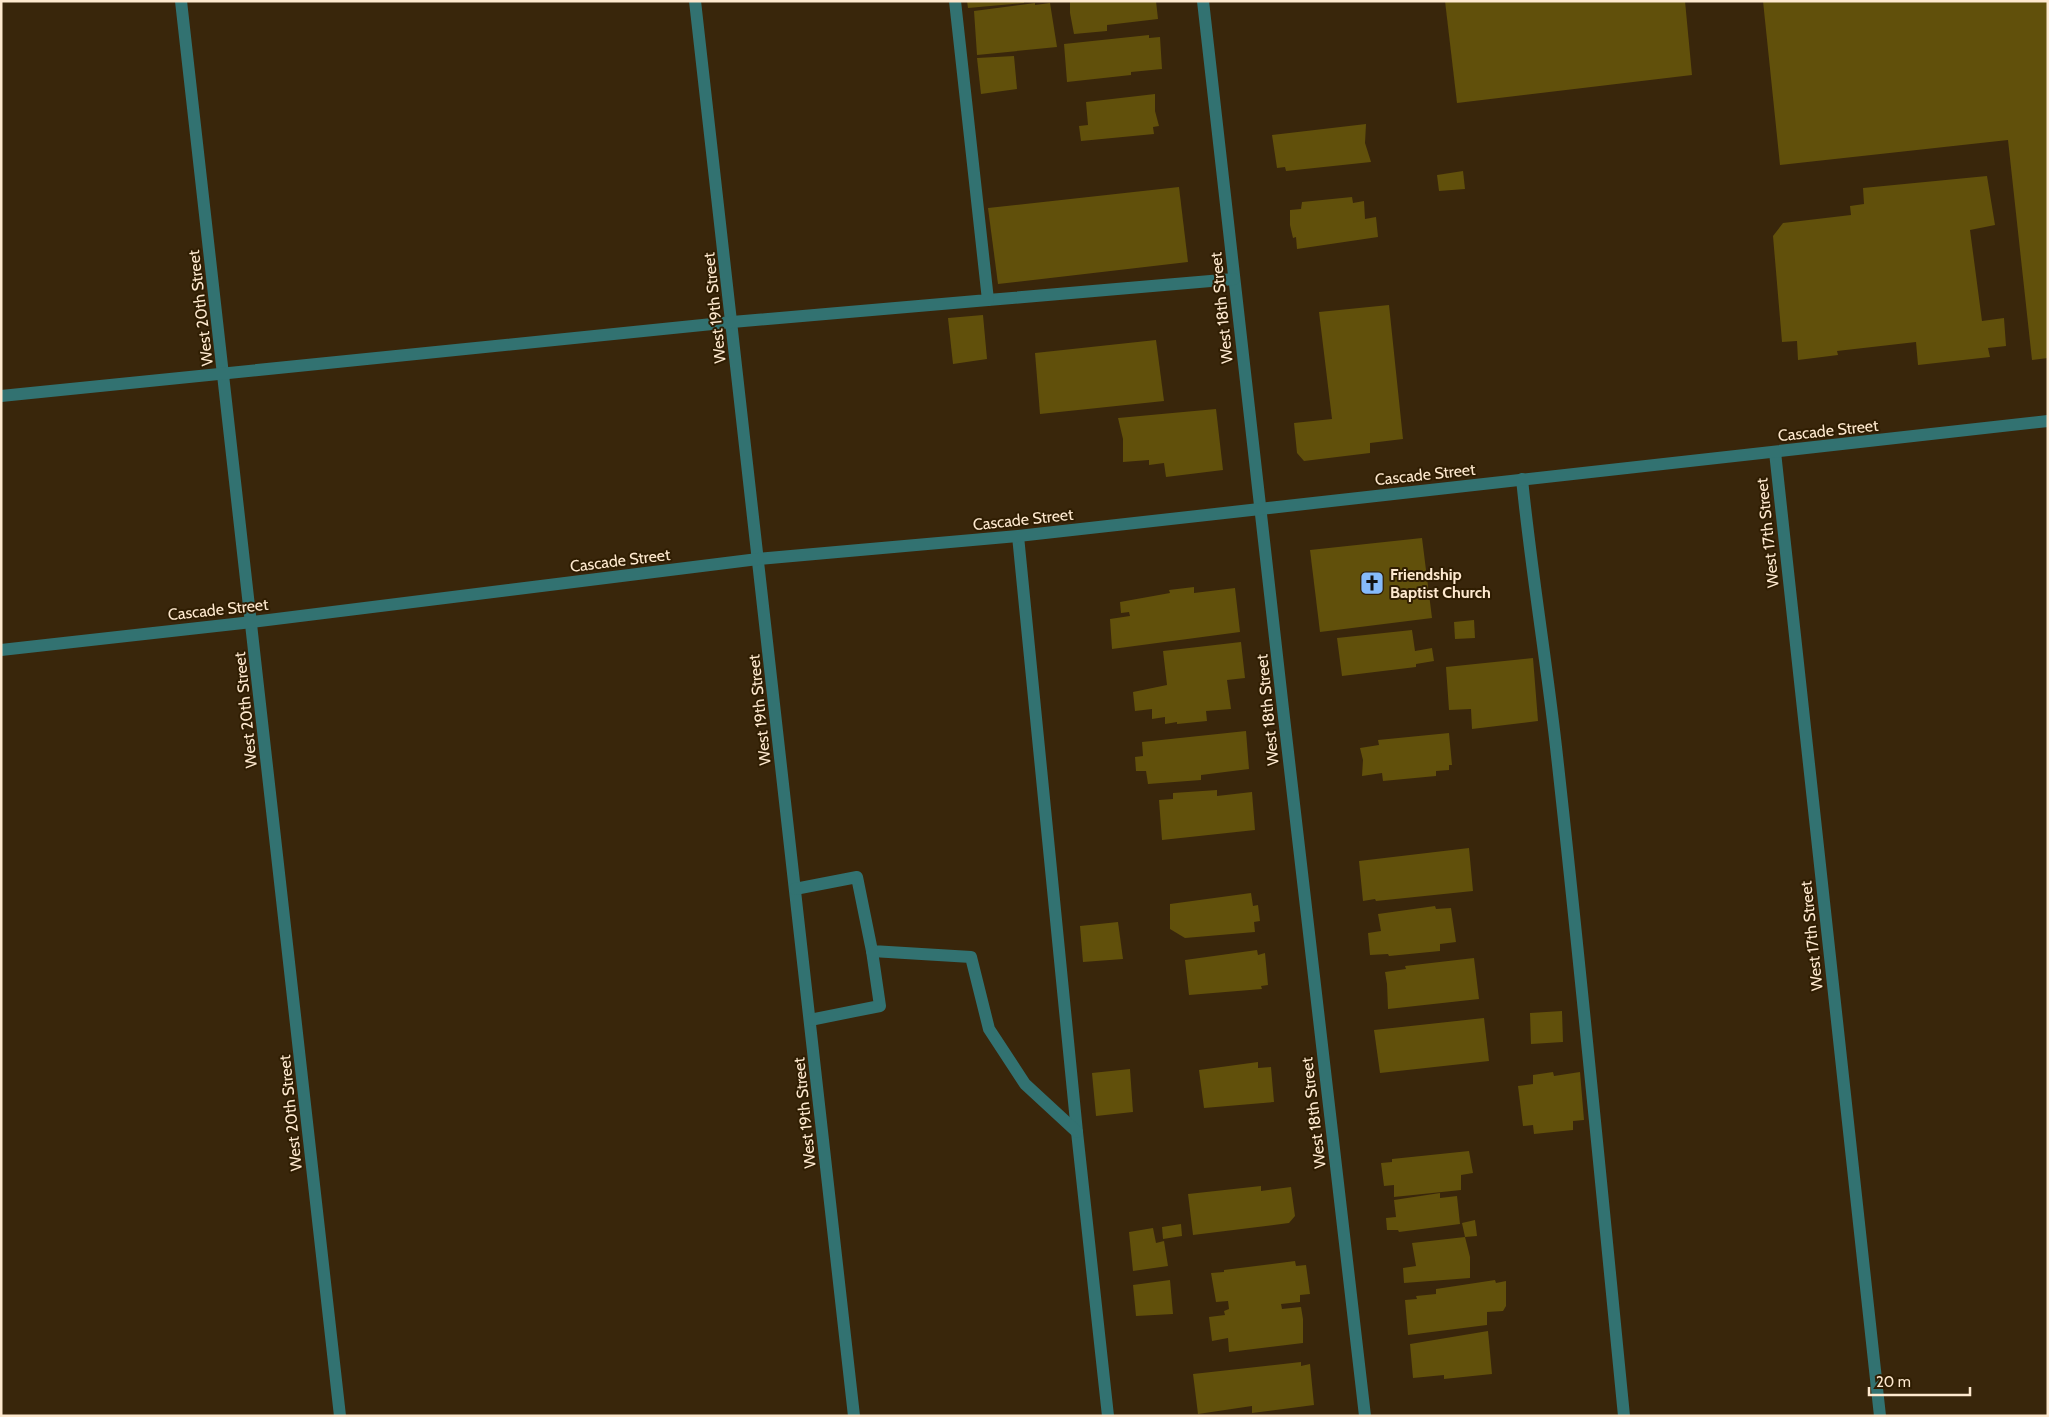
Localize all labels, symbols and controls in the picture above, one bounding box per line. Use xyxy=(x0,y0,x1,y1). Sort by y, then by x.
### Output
street label: West 20th Street xyxy=(184,248,217,367)
street label: West 19th Street xyxy=(699,251,730,364)
street label: West 18th Street xyxy=(1206,251,1237,365)
street label: Cascade Street xyxy=(1777,416,1880,445)
street label: Cascade Street xyxy=(1374,460,1477,489)
street label: West 17th Street xyxy=(1752,476,1783,589)
street label: Cascade Street xyxy=(972,505,1075,534)
street label: Cascade Street xyxy=(569,545,672,576)
place label: Friendship Baptist Church xyxy=(1390,565,1491,602)
church icon: Friendship Baptist Church xyxy=(1359,570,1385,596)
street label: Cascade Street xyxy=(167,595,270,624)
street label: West 20th Street xyxy=(230,650,261,769)
street label: West 19th Street xyxy=(744,653,775,766)
street label: West 18th Street xyxy=(1252,653,1283,767)
street label: West 17th Street xyxy=(1796,879,1827,992)
street label: West 20th Street xyxy=(275,1053,306,1172)
street label: West 19th Street xyxy=(789,1056,820,1169)
street label: West 18th Street xyxy=(1297,1056,1330,1170)
scale bar xyxy=(1869,1364,1970,1396)
text: 20 m xyxy=(1876,1373,1911,1391)

